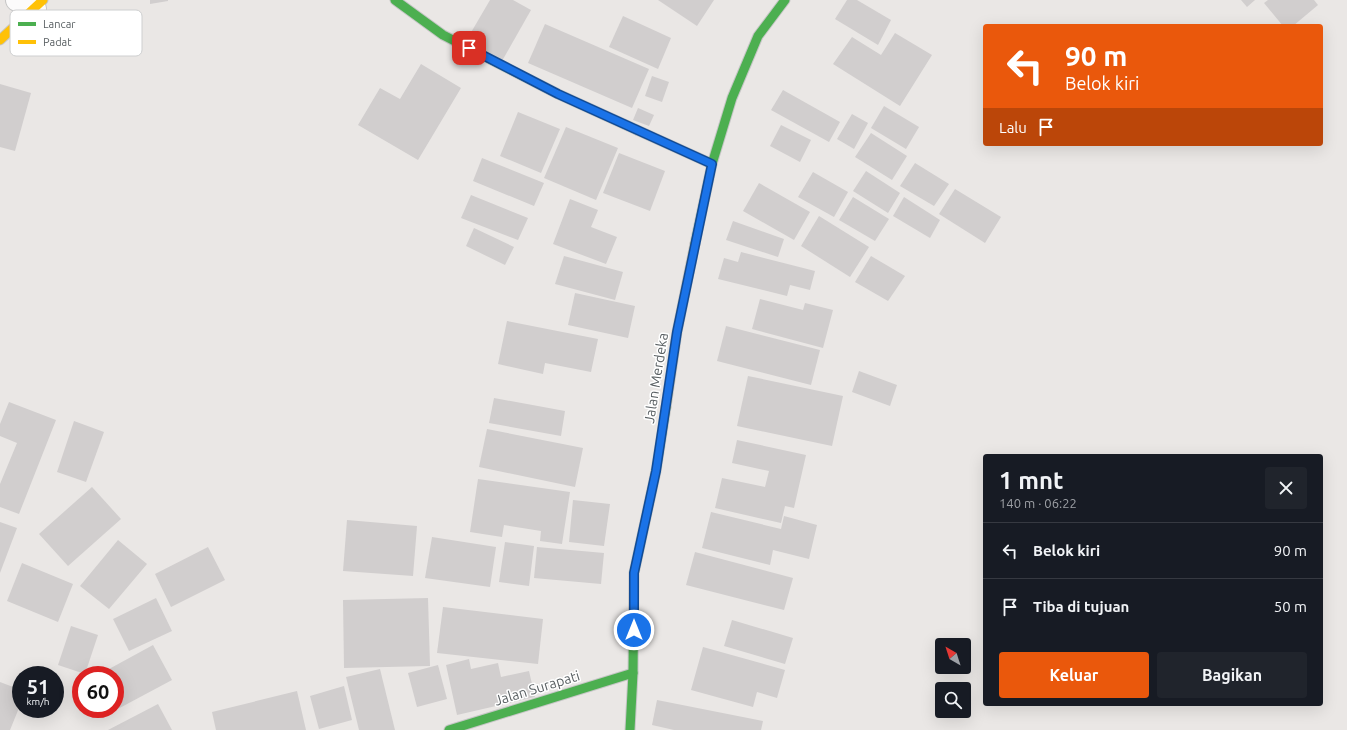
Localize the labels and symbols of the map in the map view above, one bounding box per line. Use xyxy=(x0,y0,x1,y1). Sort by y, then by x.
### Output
legend xyxy=(10,10,142,56)
text: Lancar xyxy=(43,18,76,30)
pin xyxy=(452,31,486,65)
text: Padat xyxy=(43,36,72,48)
street label: Jalan Merdeka xyxy=(641,332,671,424)
position arrow xyxy=(613,609,655,651)
north arrow xyxy=(935,638,971,674)
speed limit sign: 60 xyxy=(72,666,124,718)
street label: Jalan Surapati xyxy=(492,667,582,709)

